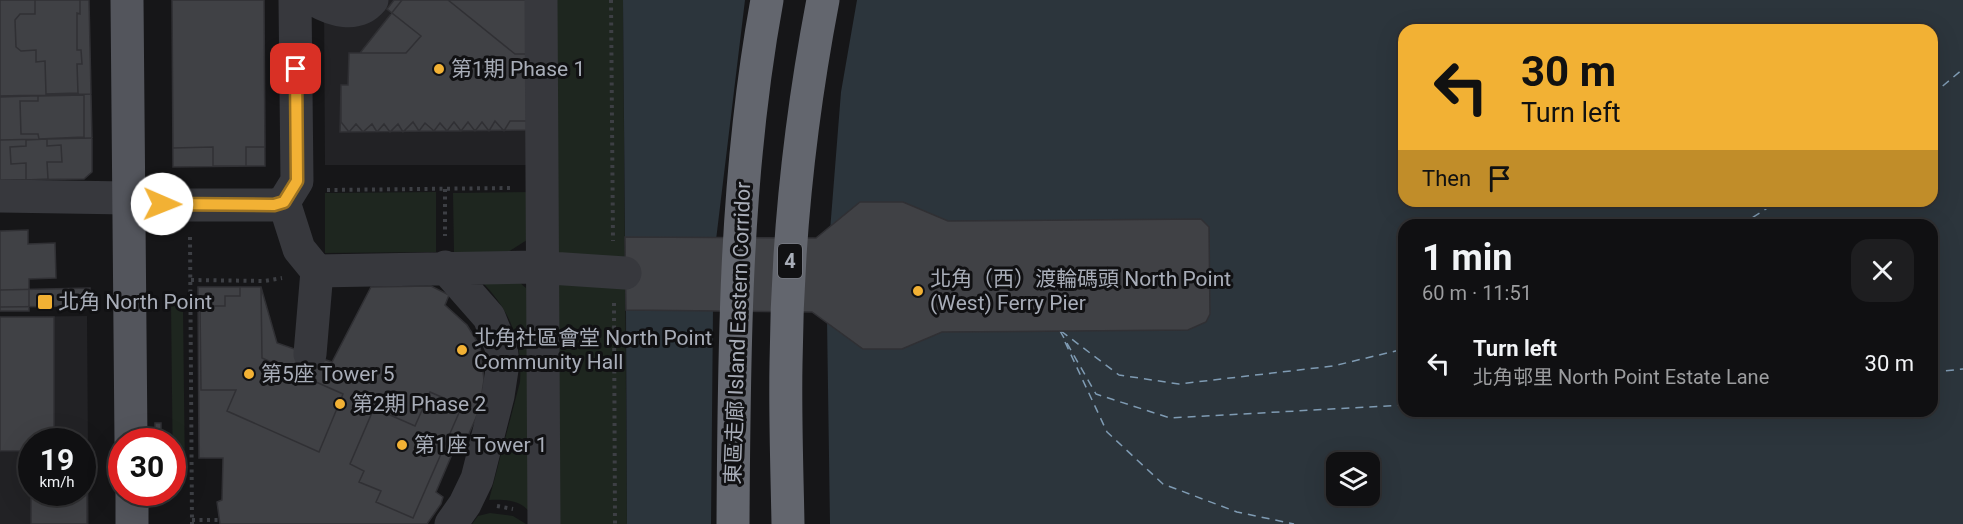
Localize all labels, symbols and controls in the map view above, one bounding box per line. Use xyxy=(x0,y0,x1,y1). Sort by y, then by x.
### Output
pin xyxy=(270,43,321,94)
text: 30 m xyxy=(1521,47,1616,96)
icon: left xyxy=(1422,48,1500,126)
icon: arrive xyxy=(279,52,312,85)
place label: 第1期 Phase 1 xyxy=(451,57,585,81)
marker: 第1期 Phase 1 xyxy=(432,62,446,76)
text: Turn left xyxy=(1521,97,1621,129)
icon: arrive xyxy=(1483,162,1516,195)
text: Then xyxy=(1422,166,1471,191)
position arrow xyxy=(130,172,194,236)
street label: 東區走廊 Island Eastern Corridor xyxy=(721,181,755,485)
text: 1 min xyxy=(1422,237,1513,279)
button: close xyxy=(1851,239,1914,302)
road number: 4 xyxy=(778,244,802,278)
place label: 北角（西）渡輪碼頭 North Point (West) Ferry Pier xyxy=(930,267,1231,315)
text: 60 m · 11:51 xyxy=(1422,281,1532,305)
marker: 北角（西）渡輪碼頭 North Point (West) Ferry Pier xyxy=(911,284,925,298)
place label: 北角 North Point xyxy=(58,290,212,314)
marker: 北角 North Point xyxy=(36,293,54,311)
place label: 北角社區會堂 North Point Community Hall xyxy=(474,326,712,374)
text: Turn left xyxy=(1473,336,1557,361)
marker: 北角社區會堂 North Point Community Hall xyxy=(455,343,469,357)
icon: left xyxy=(1422,347,1455,380)
text: 30 m xyxy=(1865,351,1914,376)
place label: 第5座 Tower 5 xyxy=(261,362,395,386)
text: 北角邨里 North Point Estate Lane xyxy=(1473,365,1769,389)
marker: 第5座 Tower 5 xyxy=(242,367,256,381)
place label: 第2期 Phase 2 xyxy=(352,392,486,416)
marker: 第2期 Phase 2 xyxy=(333,397,347,411)
speed limit sign: 30 xyxy=(108,428,186,506)
place label: 第1座 Tower 1 xyxy=(414,433,548,457)
marker: 第1座 Tower 1 xyxy=(395,438,409,452)
text: 19 xyxy=(40,442,74,477)
map controls xyxy=(1326,452,1380,506)
button: layers xyxy=(1326,452,1380,506)
text: km/h xyxy=(39,473,75,491)

